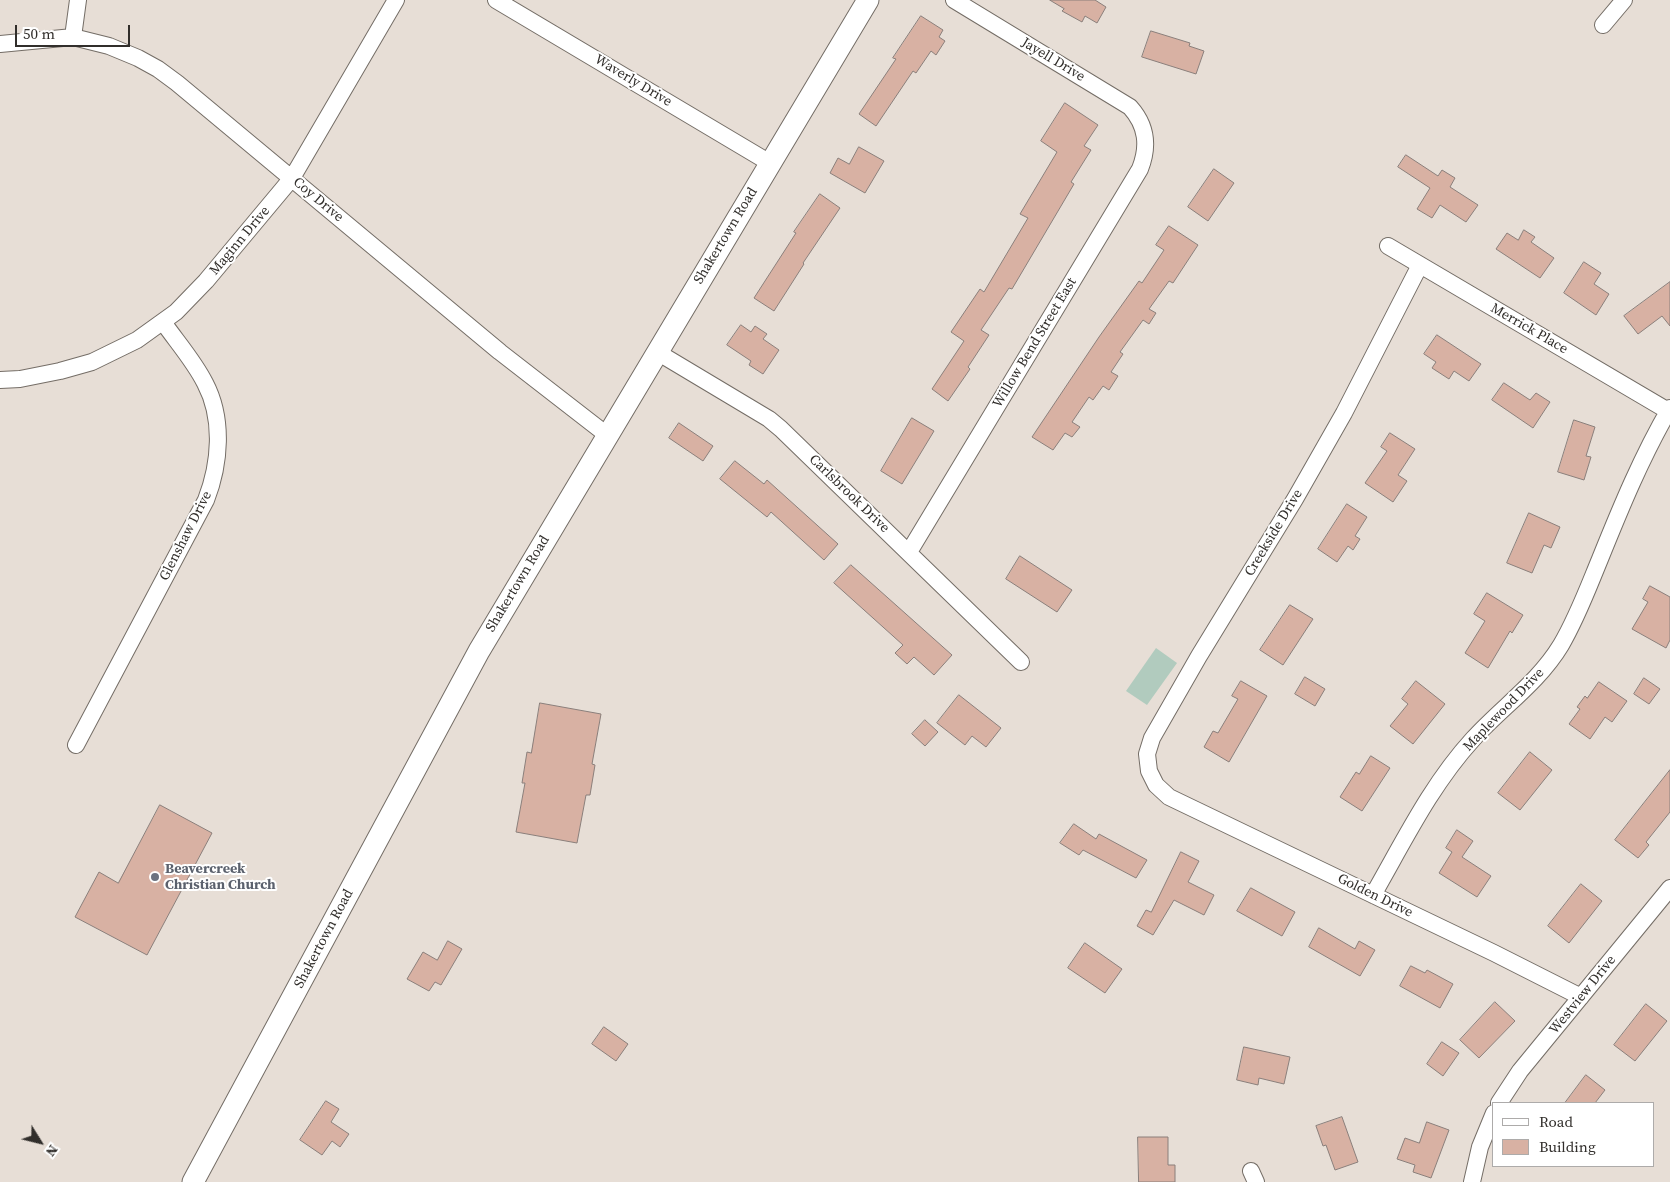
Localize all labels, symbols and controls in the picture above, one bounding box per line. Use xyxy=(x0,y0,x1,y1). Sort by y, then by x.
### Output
scale bar xyxy=(18,15,132,47)
text: 50 m xyxy=(23,23,55,44)
street label: Jayell Drive xyxy=(1018,34,1088,86)
street label: Waverly Drive xyxy=(591,51,675,111)
street label: Coy Drive xyxy=(289,174,347,226)
street label: Shakertown Road xyxy=(691,185,761,287)
street label: Maginn Drive xyxy=(206,203,274,279)
street label: Willow Bend Street East xyxy=(990,275,1080,411)
street label: Merrick Place xyxy=(1487,300,1571,358)
street label: Carlsbrook Drive xyxy=(805,451,893,537)
street label: Creekside Drive xyxy=(1241,486,1307,580)
street label: Glenshaw Drive xyxy=(156,488,216,584)
street label: Shakertown Road xyxy=(483,533,553,635)
street label: Maplewood Drive xyxy=(1460,665,1548,755)
place label: Beavercreek Christian Church xyxy=(165,861,276,894)
marker: Beavercreek Christian Church xyxy=(149,871,161,883)
street label: Golden Drive xyxy=(1335,871,1415,921)
street label: Shakertown Road xyxy=(291,887,357,991)
street label: Westview Drive xyxy=(1546,952,1620,1038)
legend xyxy=(1492,1102,1655,1167)
text: Road xyxy=(1539,1111,1573,1132)
north arrow xyxy=(15,1117,65,1167)
text: Building xyxy=(1539,1136,1596,1157)
text: N xyxy=(41,1141,63,1161)

